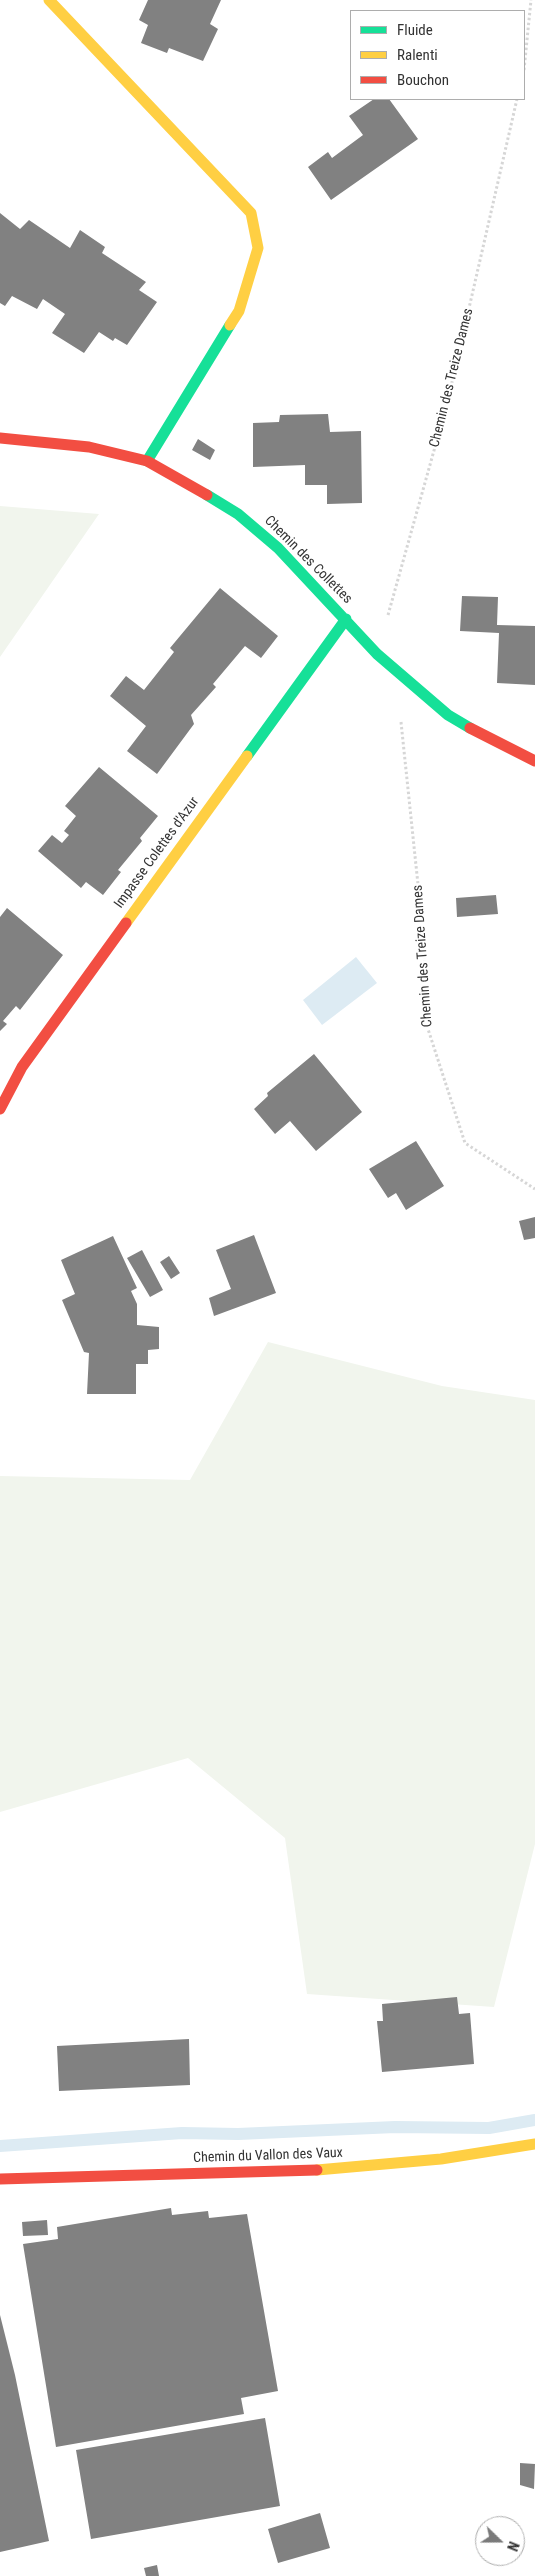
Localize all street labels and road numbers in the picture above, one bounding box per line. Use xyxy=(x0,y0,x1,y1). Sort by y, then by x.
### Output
street label: Chemin des Treize Dames xyxy=(427,307,477,449)
street label: Chemin des Collettes xyxy=(261,513,355,607)
street label: Impasse Colettes d'Azur xyxy=(111,794,203,912)
street label: Chemin des Treize Dames xyxy=(410,884,436,1028)
street label: Chemin du Vallon des Vaux xyxy=(193,2145,343,2167)

